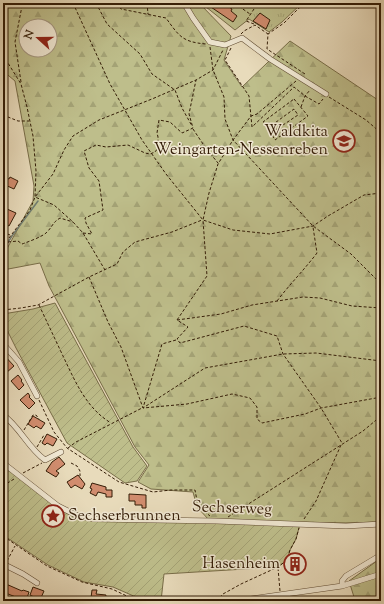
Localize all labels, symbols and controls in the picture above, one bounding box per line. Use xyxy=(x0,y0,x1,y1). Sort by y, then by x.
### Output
north arrow xyxy=(18,18,58,58)
text: N xyxy=(20,28,39,43)
place label: Waldkita Weingarten-Nessenreben xyxy=(154,121,329,162)
school or university icon: Waldkita Weingarten-Nessenreben xyxy=(331,128,357,154)
street label: Sechserweg xyxy=(192,496,273,522)
place icon: Sechserbrunnen xyxy=(40,503,66,529)
place label: Sechserbrunnen xyxy=(68,505,181,528)
building icon: Hasenheim xyxy=(282,551,308,577)
place label: Hasenheim xyxy=(202,553,280,576)

